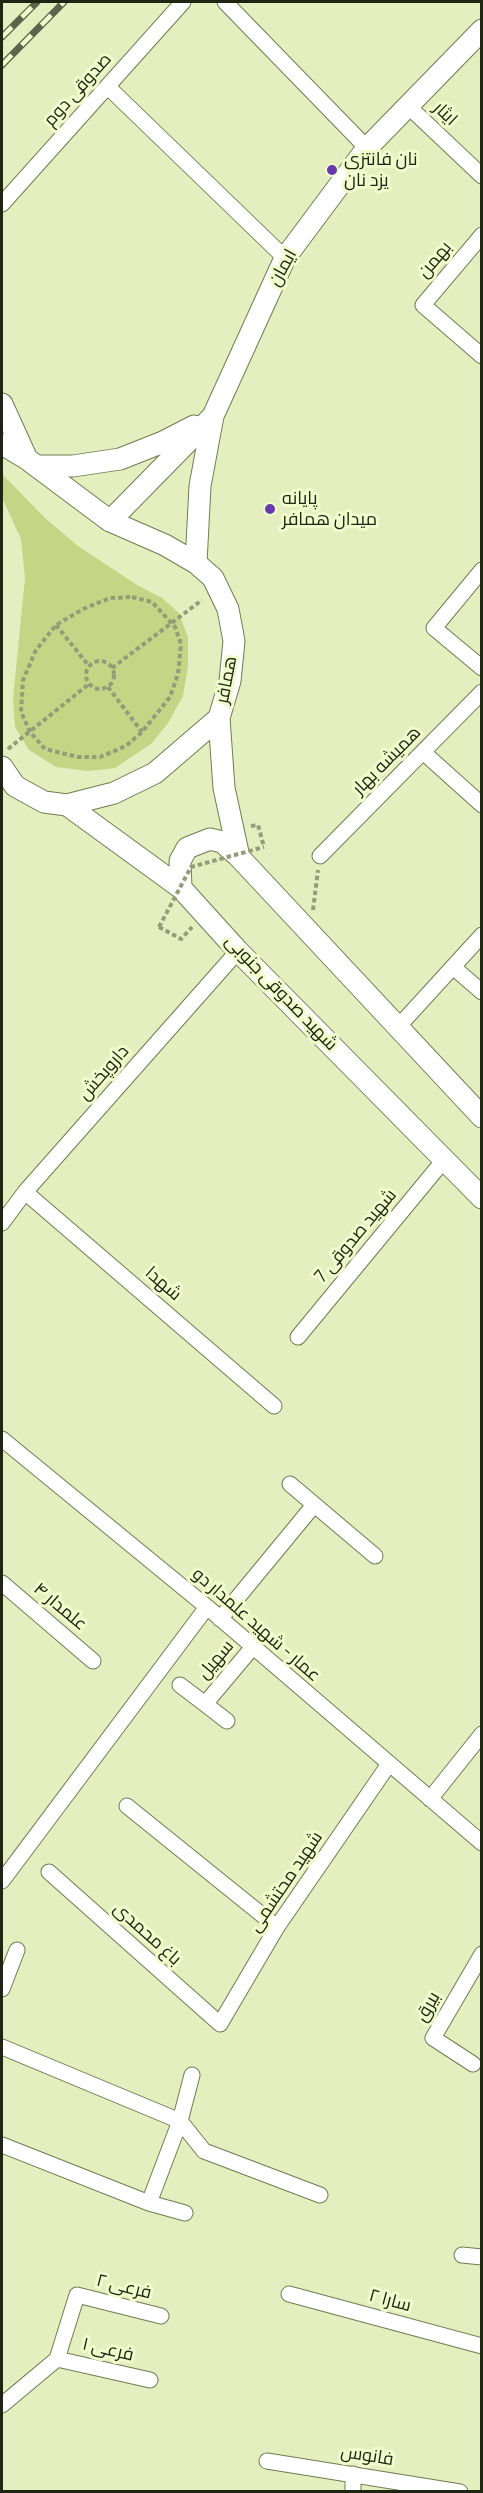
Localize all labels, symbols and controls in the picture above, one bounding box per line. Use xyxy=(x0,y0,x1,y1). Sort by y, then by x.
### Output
street label: صدوقی دوم xyxy=(40,49,116,131)
street label: ایثار xyxy=(429,98,461,130)
place label: نان فانتزی یزد نان xyxy=(344,149,418,192)
marker: نان فانتزی یزد نان xyxy=(325,163,339,177)
street label: بهمن xyxy=(413,237,457,283)
street label: ایمان xyxy=(264,246,302,290)
place label: پایانه میدان همافر xyxy=(282,488,377,530)
marker: پایانه میدان همافر xyxy=(263,502,277,516)
street label: همافر xyxy=(212,654,242,706)
street label: همیشه بهار xyxy=(348,722,426,800)
street label: شهید صدوقی جنوبی xyxy=(220,931,342,1055)
street label: داروپخش xyxy=(74,1041,134,1105)
street label: شهید صدوقی 7 xyxy=(311,1185,401,1287)
street label: شهدا xyxy=(140,1262,186,1306)
street label: عمار - شهید علمدار دو xyxy=(188,1564,324,1686)
street label: علمدار ۴ xyxy=(29,1578,91,1636)
street label: سهیل xyxy=(193,1636,239,1684)
street label: شهید محتشمی xyxy=(244,1828,328,1936)
street label: باغ محمدی xyxy=(109,1898,185,1970)
street label: بیرق xyxy=(411,1988,445,2026)
street label: فرعی ۲ xyxy=(94,2270,154,2304)
street label: سارا ۲ xyxy=(367,2285,413,2317)
street label: فرعی ۱ xyxy=(80,2334,136,2366)
street label: فانوس xyxy=(339,2441,395,2471)

